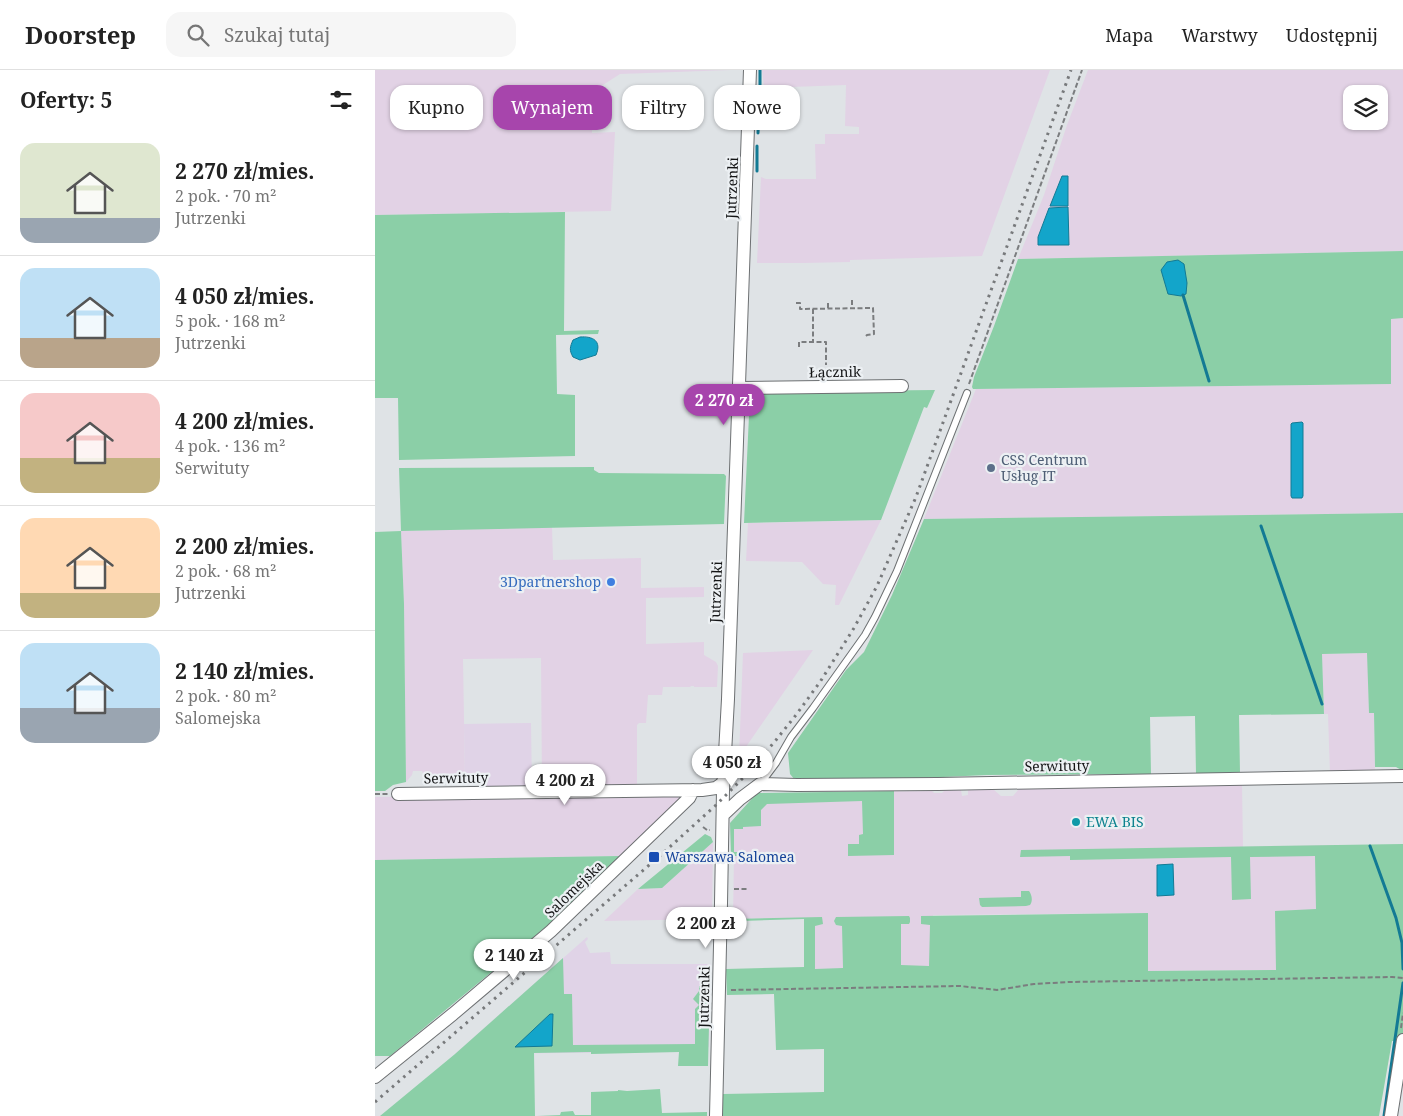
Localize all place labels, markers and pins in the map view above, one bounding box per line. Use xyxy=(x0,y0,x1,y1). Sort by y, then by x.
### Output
pin: 2 270 zł xyxy=(672,384,776,426)
place label: CSS Centrum Usług IT xyxy=(1001,450,1087,485)
marker: CSS Centrum Usług IT xyxy=(985,462,997,474)
place label: 3Dpartnershop xyxy=(500,572,601,591)
marker: 3Dpartnershop xyxy=(605,576,617,588)
pin: 4 050 zł xyxy=(680,746,784,788)
pin: 4 200 zł xyxy=(513,764,617,806)
place label: EWA BIS xyxy=(1086,812,1144,831)
marker: EWA BIS xyxy=(1070,816,1082,828)
place label: Warszawa Salomea xyxy=(665,847,795,866)
marker: Warszawa Salomea xyxy=(647,850,661,864)
pin: 2 200 zł xyxy=(654,906,758,949)
pin: 2 140 zł xyxy=(462,938,566,981)

